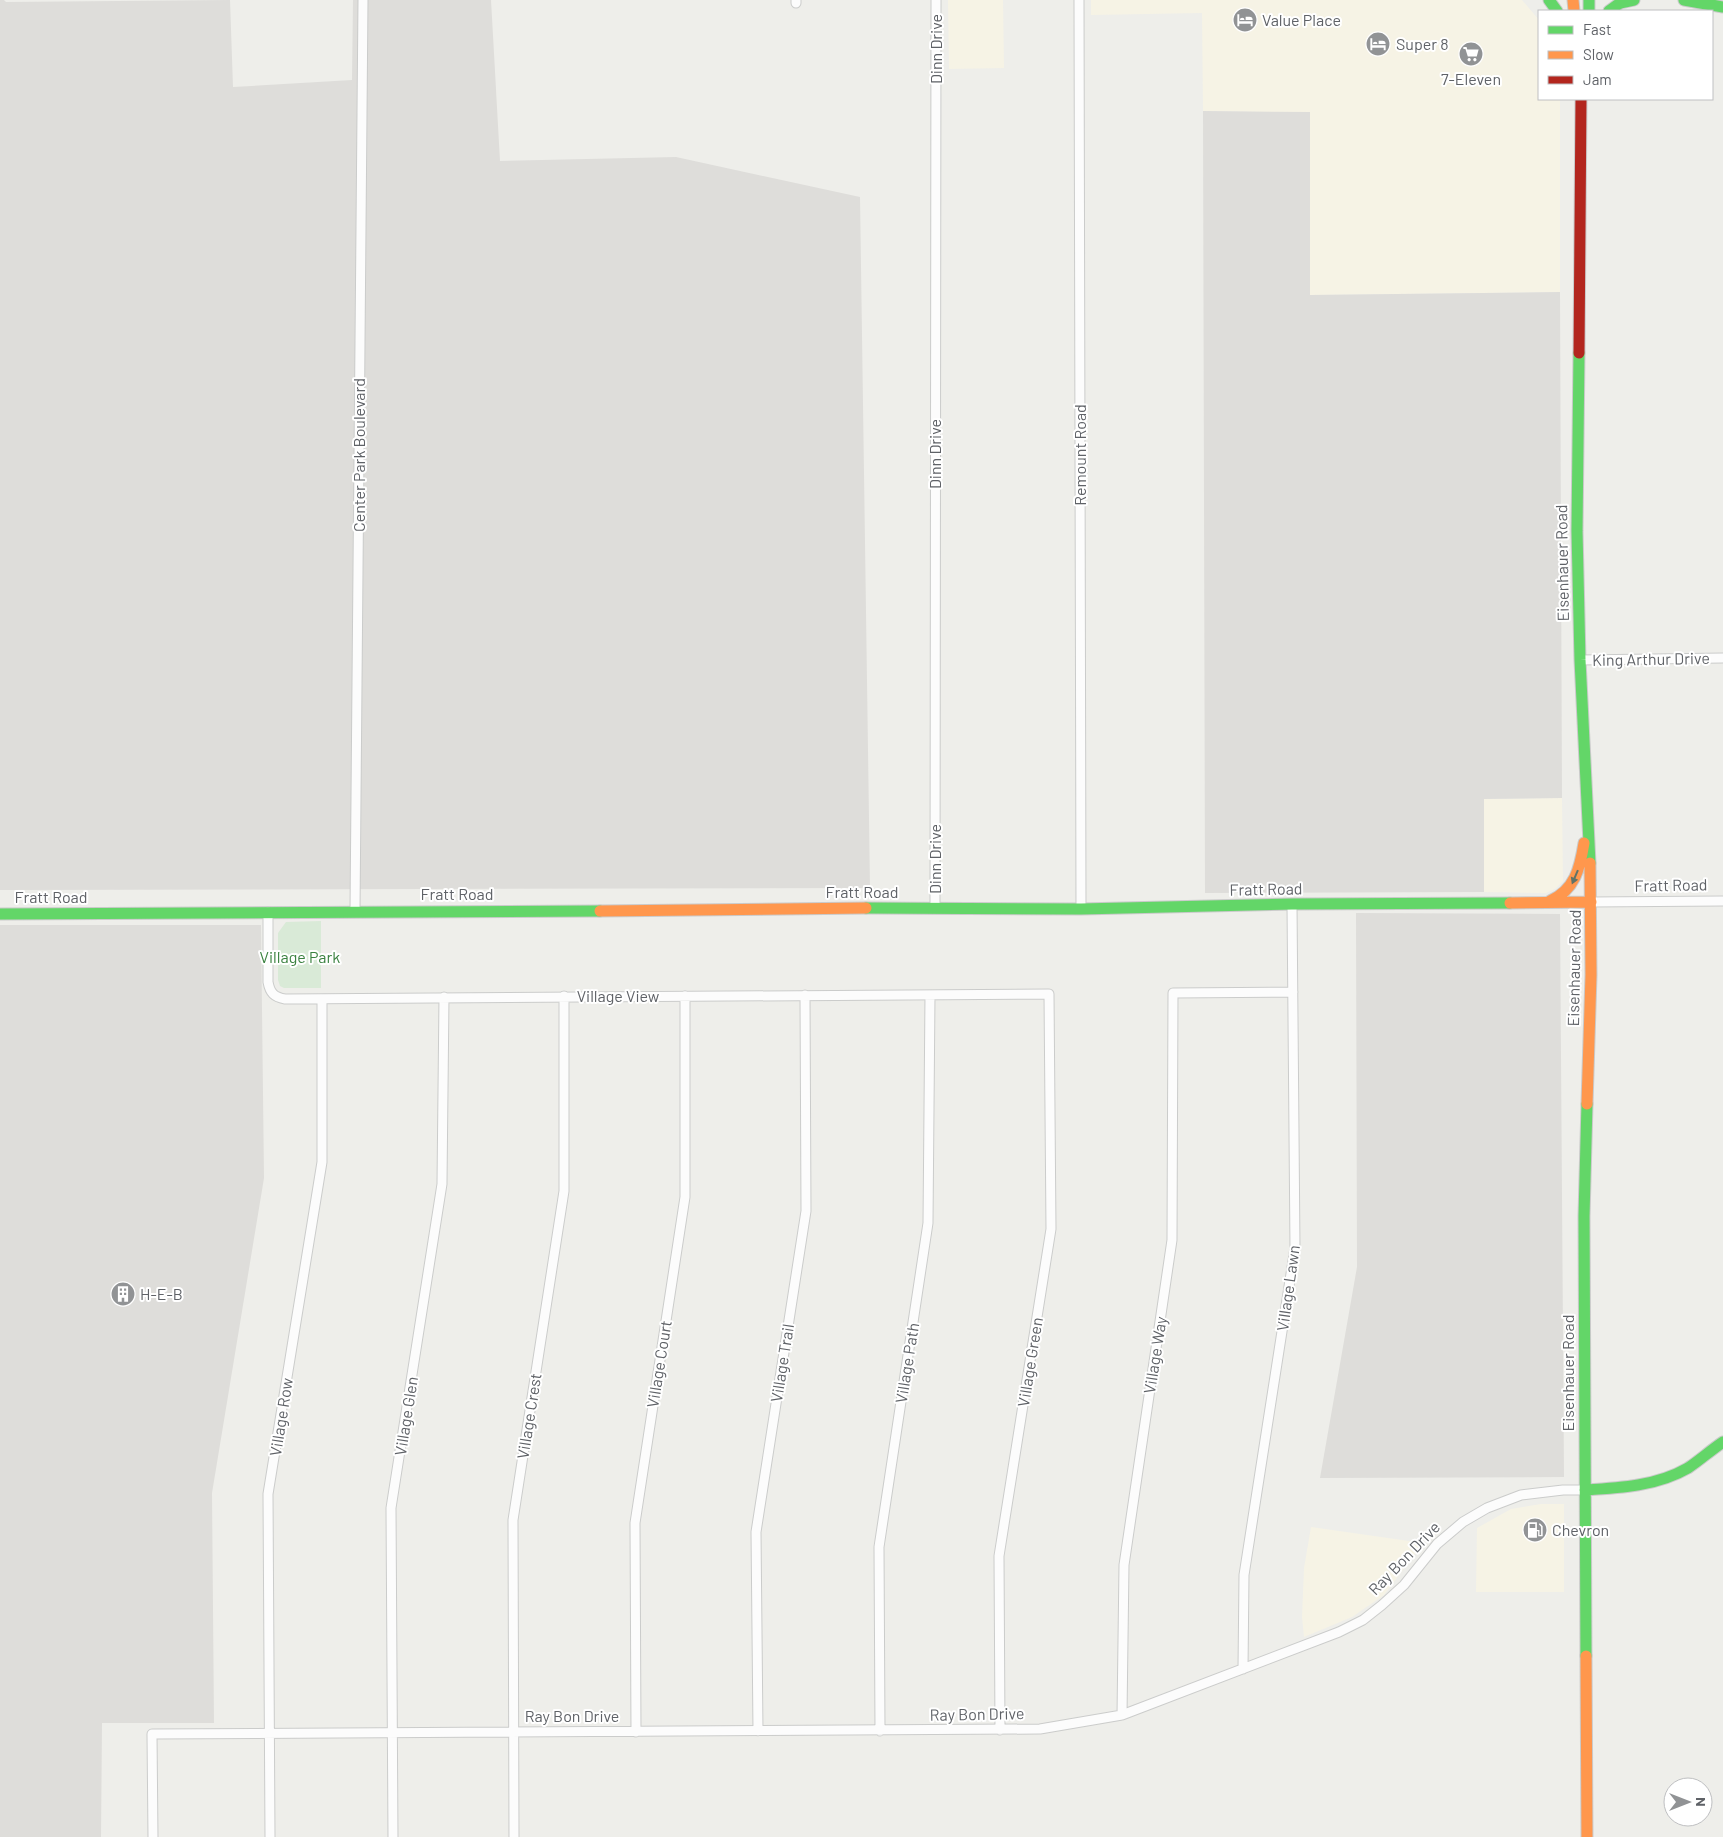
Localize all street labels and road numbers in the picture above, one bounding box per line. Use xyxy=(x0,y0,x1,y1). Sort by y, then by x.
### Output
street label: Dinn Drive xyxy=(926,14,945,84)
street label: Center Park Boulevard xyxy=(349,378,368,532)
street label: Remount Road xyxy=(1070,404,1089,506)
street label: Dinn Drive xyxy=(925,419,944,489)
street label: Eisenhauer Road xyxy=(1551,504,1572,622)
street label: King Arthur Drive xyxy=(1592,648,1710,669)
street label: Dinn Drive xyxy=(925,824,944,894)
street label: Fratt Road xyxy=(1634,874,1708,895)
street label: Fratt Road xyxy=(1229,878,1303,899)
street label: Fratt Road xyxy=(825,882,899,901)
street label: Fratt Road xyxy=(420,884,494,903)
street label: Fratt Road xyxy=(14,887,88,906)
street label: Eisenhauer Road xyxy=(1563,909,1584,1027)
street label: Village View xyxy=(577,986,660,1005)
street label: Village Lawn xyxy=(1272,1244,1303,1332)
street label: Village Way xyxy=(1139,1314,1170,1395)
street label: Eisenhauer Road xyxy=(1558,1315,1577,1431)
street label: Village Green xyxy=(1013,1316,1046,1408)
street label: Village Court xyxy=(642,1319,675,1409)
street label: Village Path xyxy=(891,1321,922,1405)
street label: Village Trail xyxy=(766,1322,797,1404)
street label: Village Crest xyxy=(512,1372,545,1460)
street label: Village Glen xyxy=(390,1375,421,1457)
street label: Village Row xyxy=(265,1376,296,1457)
street label: Ray Bon Drive xyxy=(1364,1517,1443,1598)
street label: Ray Bon Drive xyxy=(929,1703,1024,1724)
street label: Ray Bon Drive xyxy=(525,1706,619,1725)

